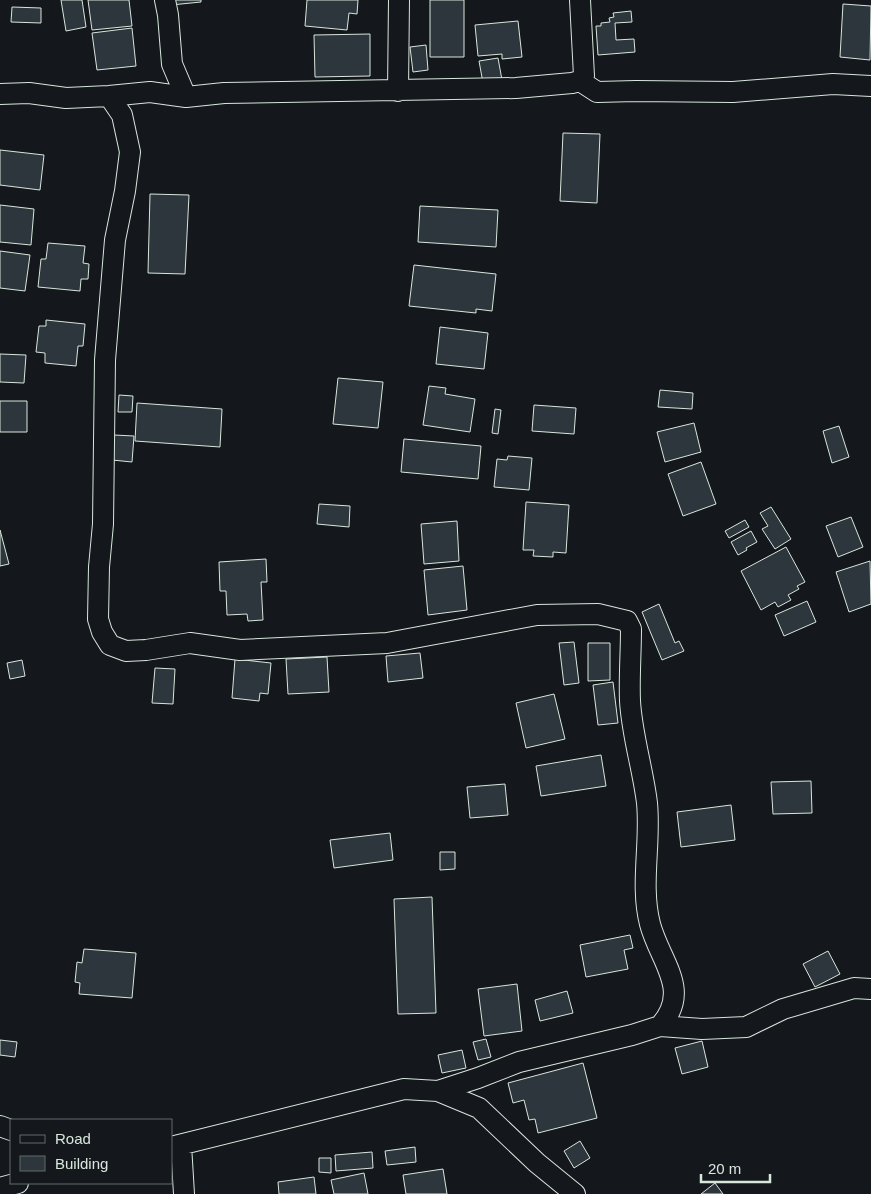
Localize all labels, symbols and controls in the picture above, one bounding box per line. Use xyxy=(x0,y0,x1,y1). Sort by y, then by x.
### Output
legend xyxy=(10,1119,172,1184)
text: Road xyxy=(55,1130,91,1147)
scale bar xyxy=(701,1152,770,1184)
text: Building xyxy=(55,1155,108,1172)
text: 20 m xyxy=(708,1160,741,1177)

